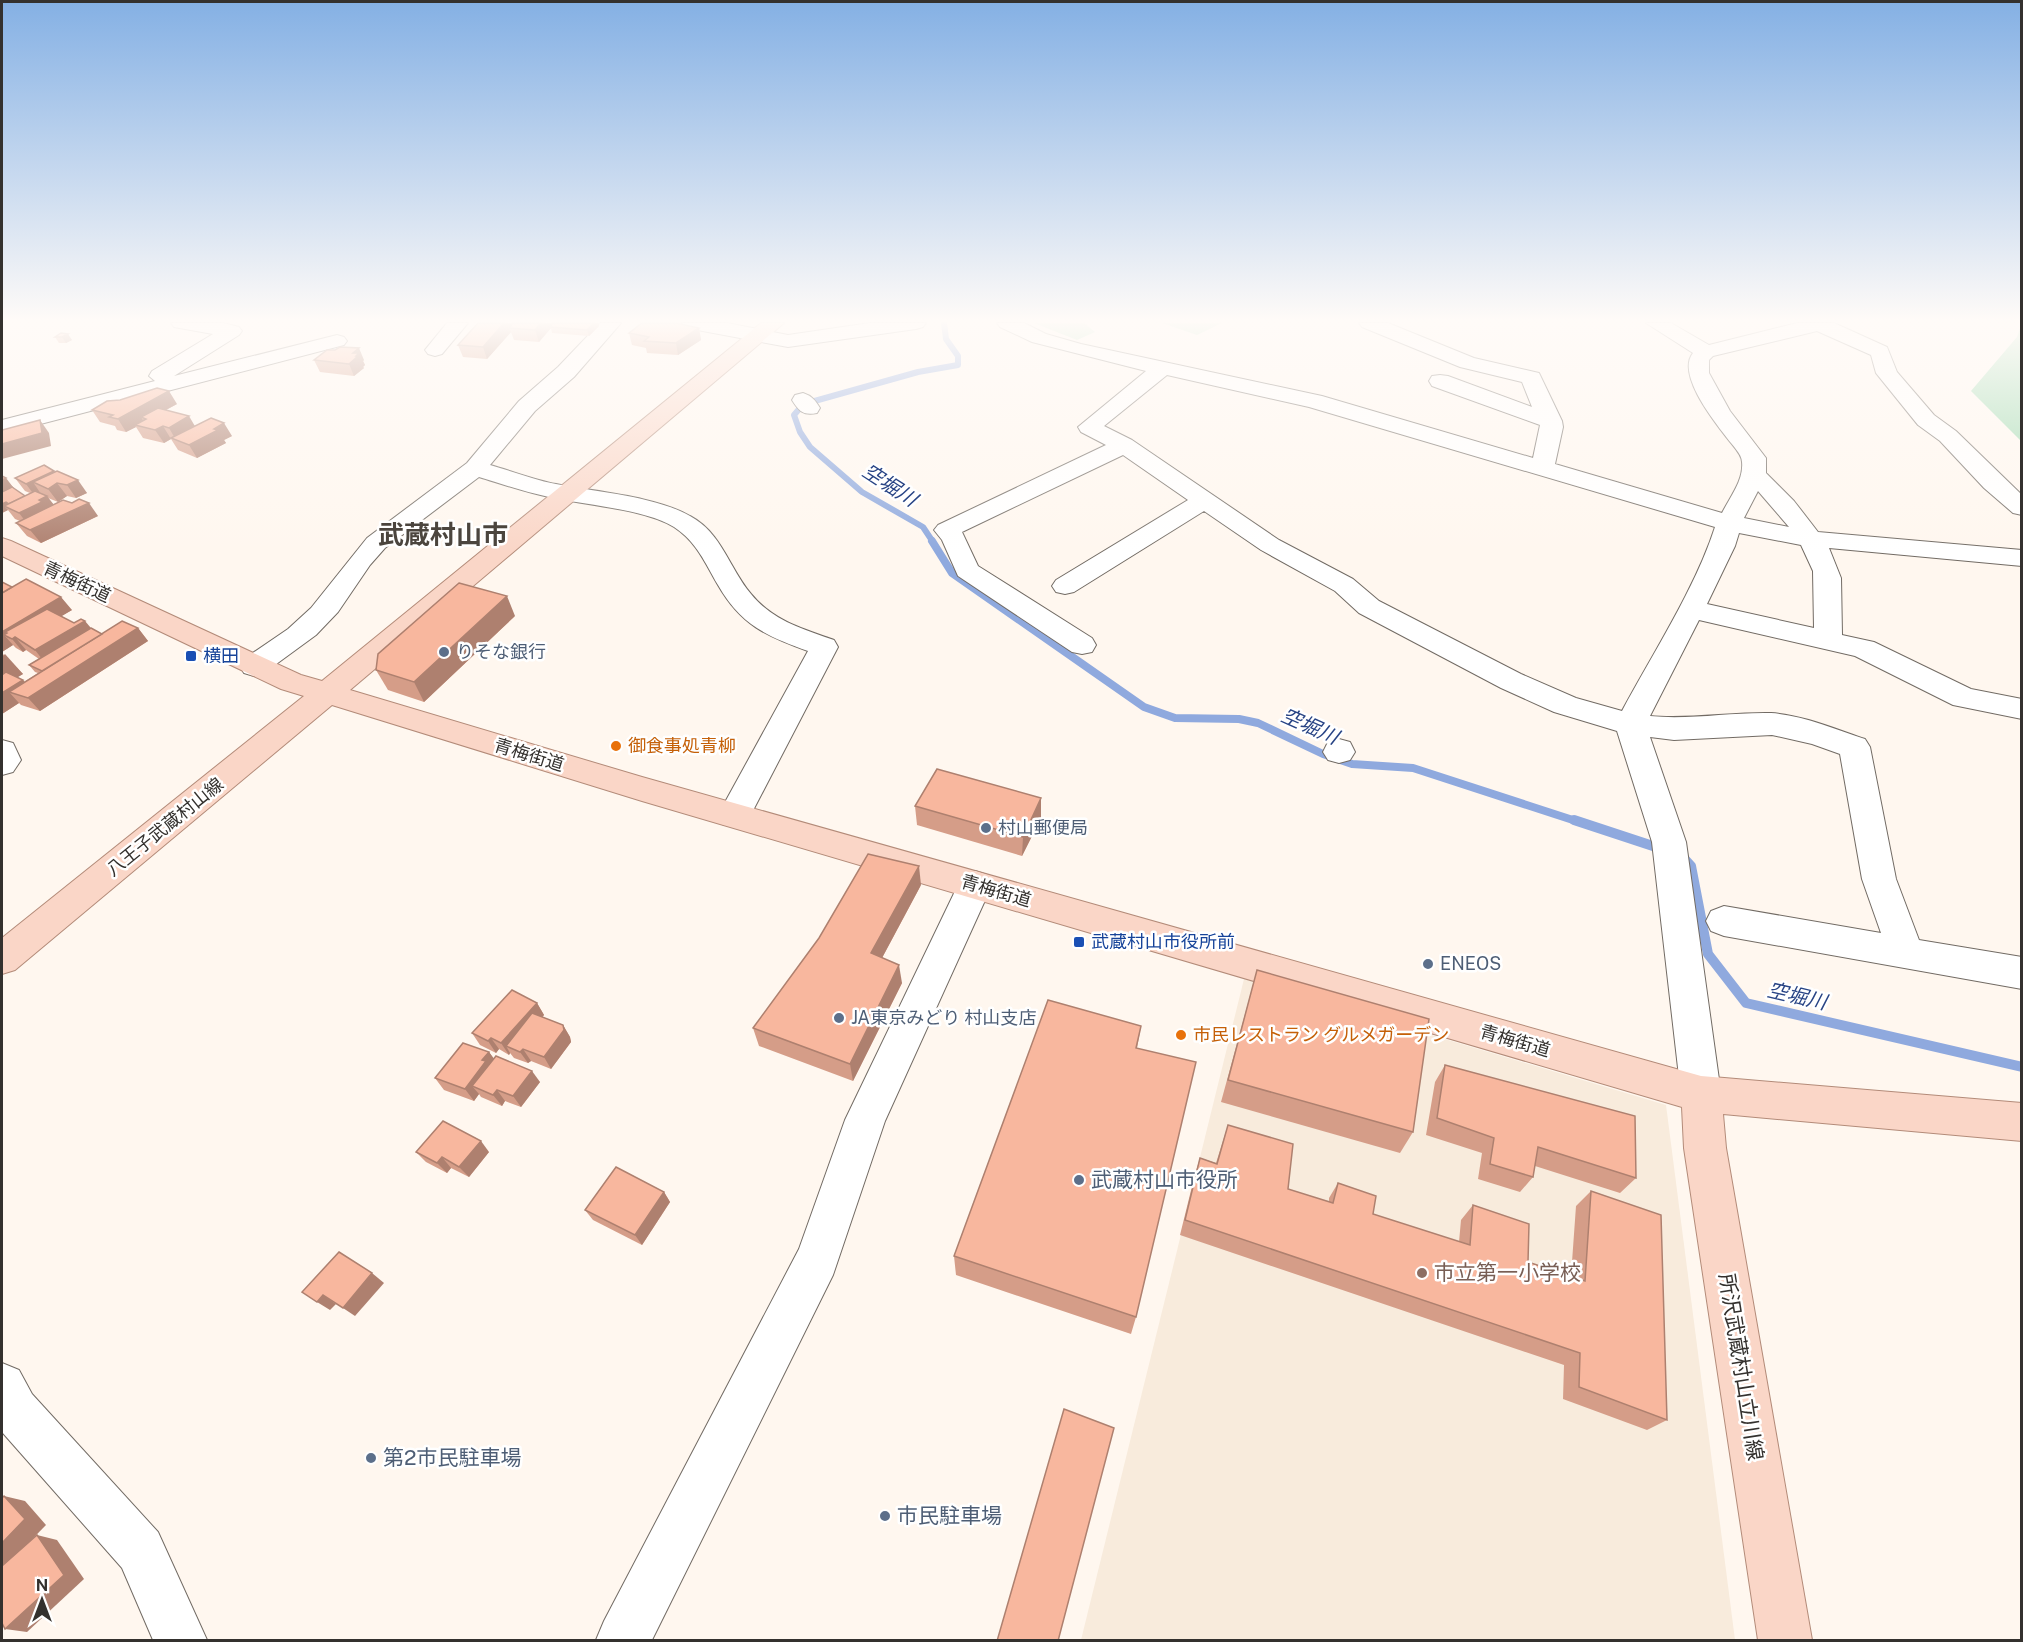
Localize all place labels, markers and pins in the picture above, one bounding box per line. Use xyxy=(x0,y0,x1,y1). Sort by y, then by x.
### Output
place label: りそな銀行 xyxy=(456,641,546,662)
place label: 横田 xyxy=(203,645,239,666)
marker: りそな銀行 xyxy=(437,645,451,659)
marker: 横田 xyxy=(184,649,198,663)
place label: 御食事処青柳 xyxy=(628,735,736,756)
marker: 御食事処青柳 xyxy=(609,739,623,753)
place label: 村山郵便局 xyxy=(998,817,1088,838)
marker: 村山郵便局 xyxy=(979,821,993,835)
place label: 武蔵村山市役所前 xyxy=(1091,931,1235,952)
marker: 武蔵村山市役所前 xyxy=(1072,935,1086,949)
place label: ENEOS xyxy=(1440,953,1501,974)
marker: ENEOS xyxy=(1421,957,1435,971)
place label: JA東京みどり 村山支店 xyxy=(851,1007,1037,1028)
marker: JA東京みどり 村山支店 xyxy=(832,1011,846,1025)
place label: 市民レストラン グルメガーデン xyxy=(1193,1024,1449,1045)
marker: 市民レストラン グルメガーデン xyxy=(1174,1028,1188,1042)
place label: 武蔵村山市役所 xyxy=(1091,1167,1238,1192)
marker: 武蔵村山市役所 xyxy=(1072,1173,1086,1187)
place label: 市立第一小学校 xyxy=(1434,1260,1581,1285)
marker: 市立第一小学校 xyxy=(1415,1266,1429,1280)
place label: 第2市民駐車場 xyxy=(383,1445,522,1470)
marker: 第2市民駐車場 xyxy=(364,1451,378,1465)
place label: 市民駐車場 xyxy=(897,1503,1002,1528)
marker: 市民駐車場 xyxy=(878,1509,892,1523)

